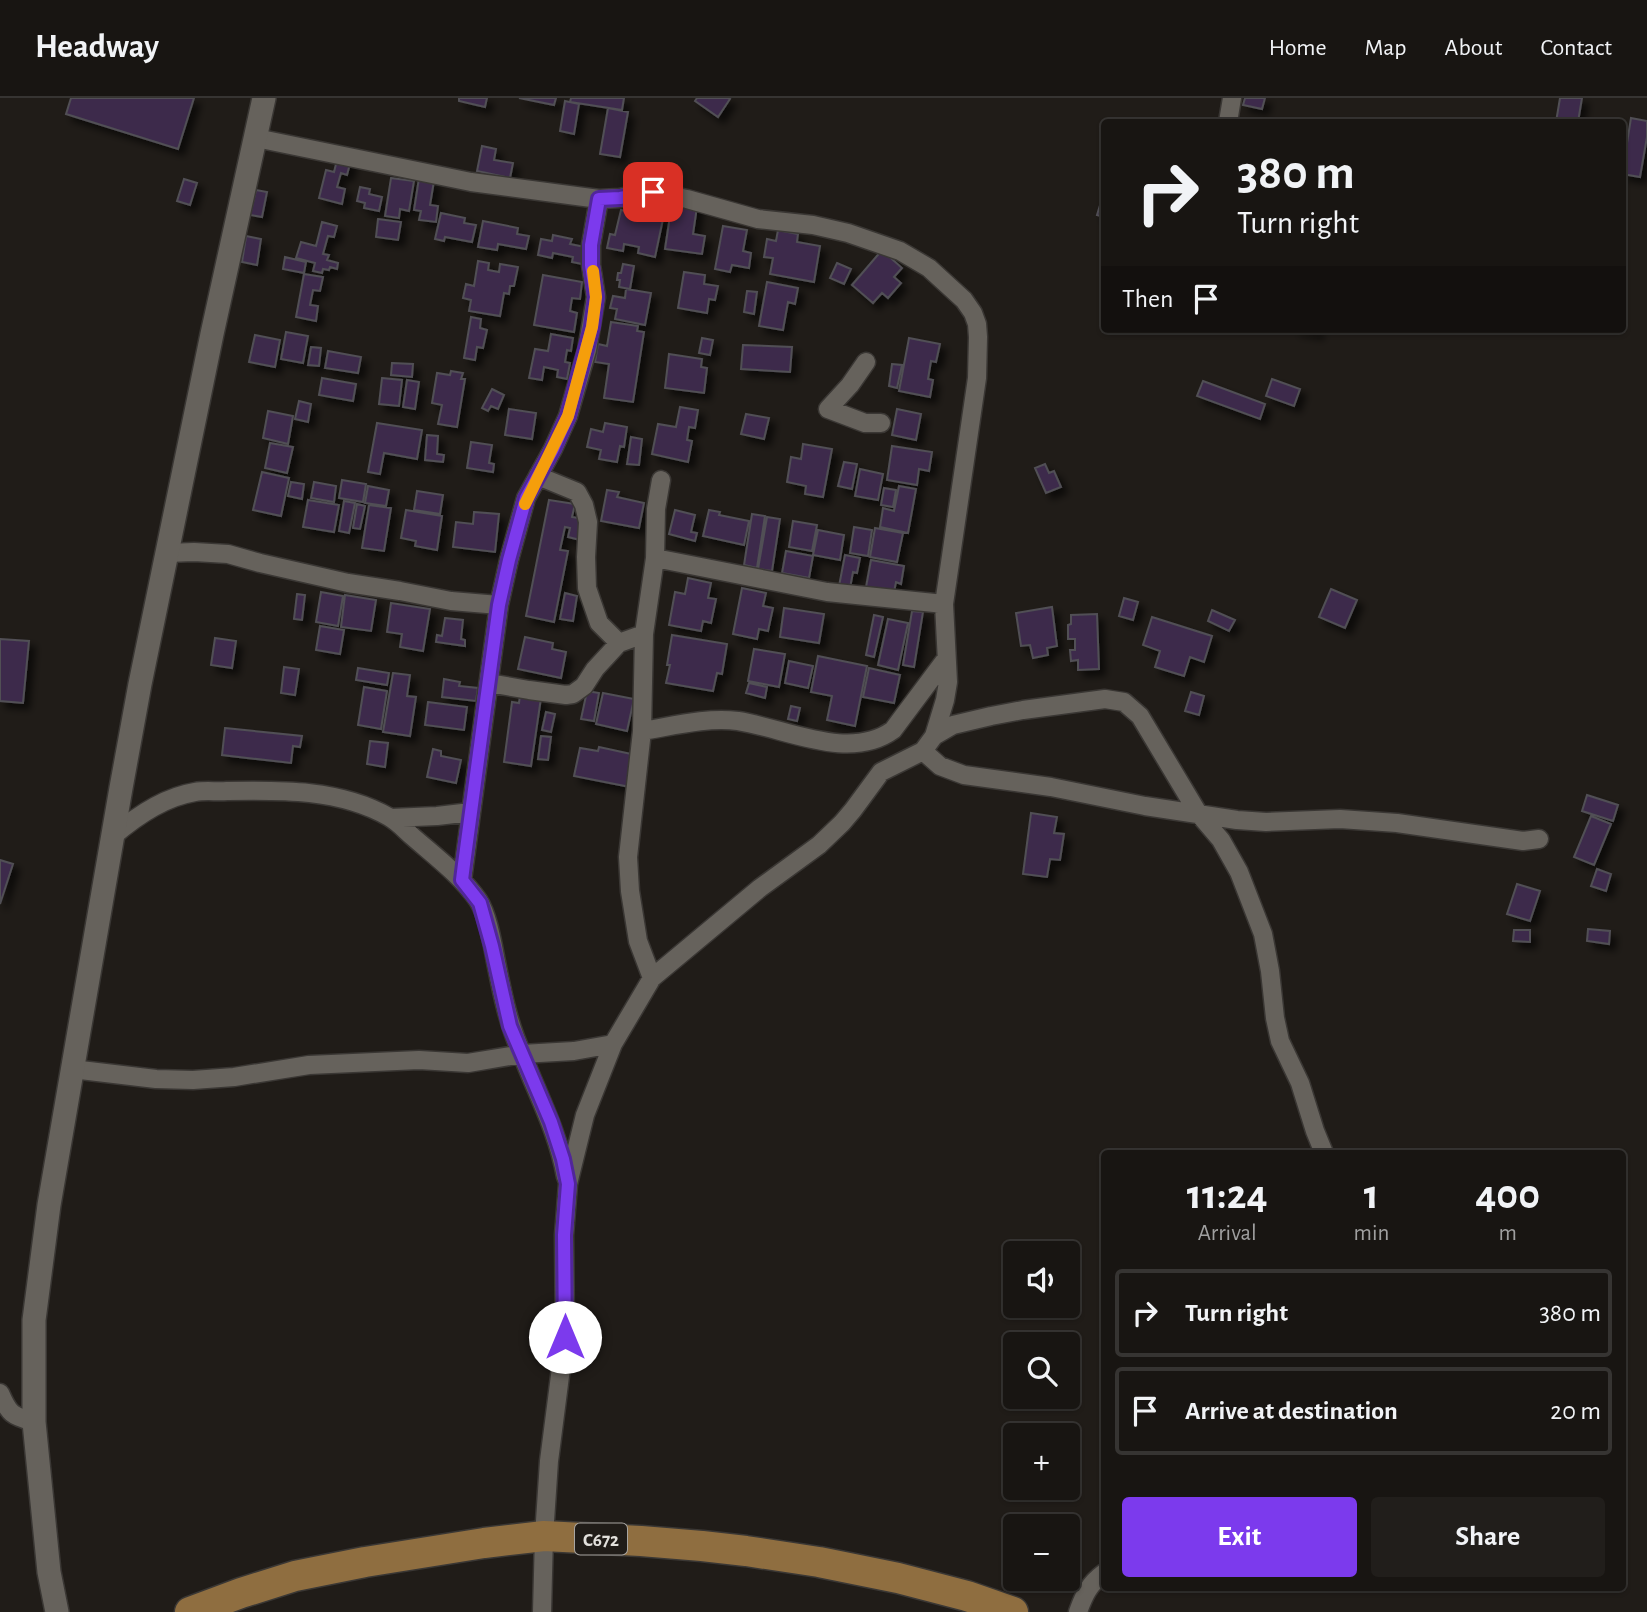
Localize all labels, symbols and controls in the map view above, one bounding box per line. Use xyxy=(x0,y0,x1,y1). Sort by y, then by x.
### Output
text: Headway xyxy=(35,31,159,64)
text: Home xyxy=(1269,36,1327,60)
text: Map xyxy=(1365,36,1407,60)
text: About xyxy=(1445,36,1502,60)
text: Contact xyxy=(1540,36,1612,60)
icon: right xyxy=(1122,147,1213,238)
text: 380 m xyxy=(1237,149,1355,198)
pin xyxy=(623,162,683,222)
icon: arrive xyxy=(634,173,672,211)
text: Turn right xyxy=(1237,207,1359,239)
icon: arrive xyxy=(1187,280,1225,318)
text: Then xyxy=(1122,286,1173,312)
text: 11:24 xyxy=(1187,1174,1268,1216)
text: 1 xyxy=(1364,1174,1379,1216)
text: 400 xyxy=(1475,1174,1540,1216)
text: Arrival xyxy=(1198,1222,1257,1245)
text: min xyxy=(1354,1222,1389,1245)
text: m xyxy=(1498,1222,1517,1245)
map controls xyxy=(1003,1241,1080,1591)
button: sound xyxy=(1003,1241,1080,1318)
icon: right xyxy=(1126,1294,1164,1332)
position arrow xyxy=(528,1300,602,1374)
text: Turn right xyxy=(1185,1300,1288,1326)
text: 380 m xyxy=(1539,1300,1601,1326)
button: search xyxy=(1003,1332,1080,1409)
icon: arrive xyxy=(1126,1392,1164,1430)
text: Arrive at destination xyxy=(1185,1398,1398,1424)
text: 20 m xyxy=(1550,1398,1601,1424)
button: + xyxy=(1003,1423,1080,1500)
button: Exit xyxy=(1122,1497,1357,1577)
button: Share xyxy=(1371,1497,1605,1577)
button: − xyxy=(1003,1514,1080,1591)
road number: C672 xyxy=(575,1524,627,1554)

